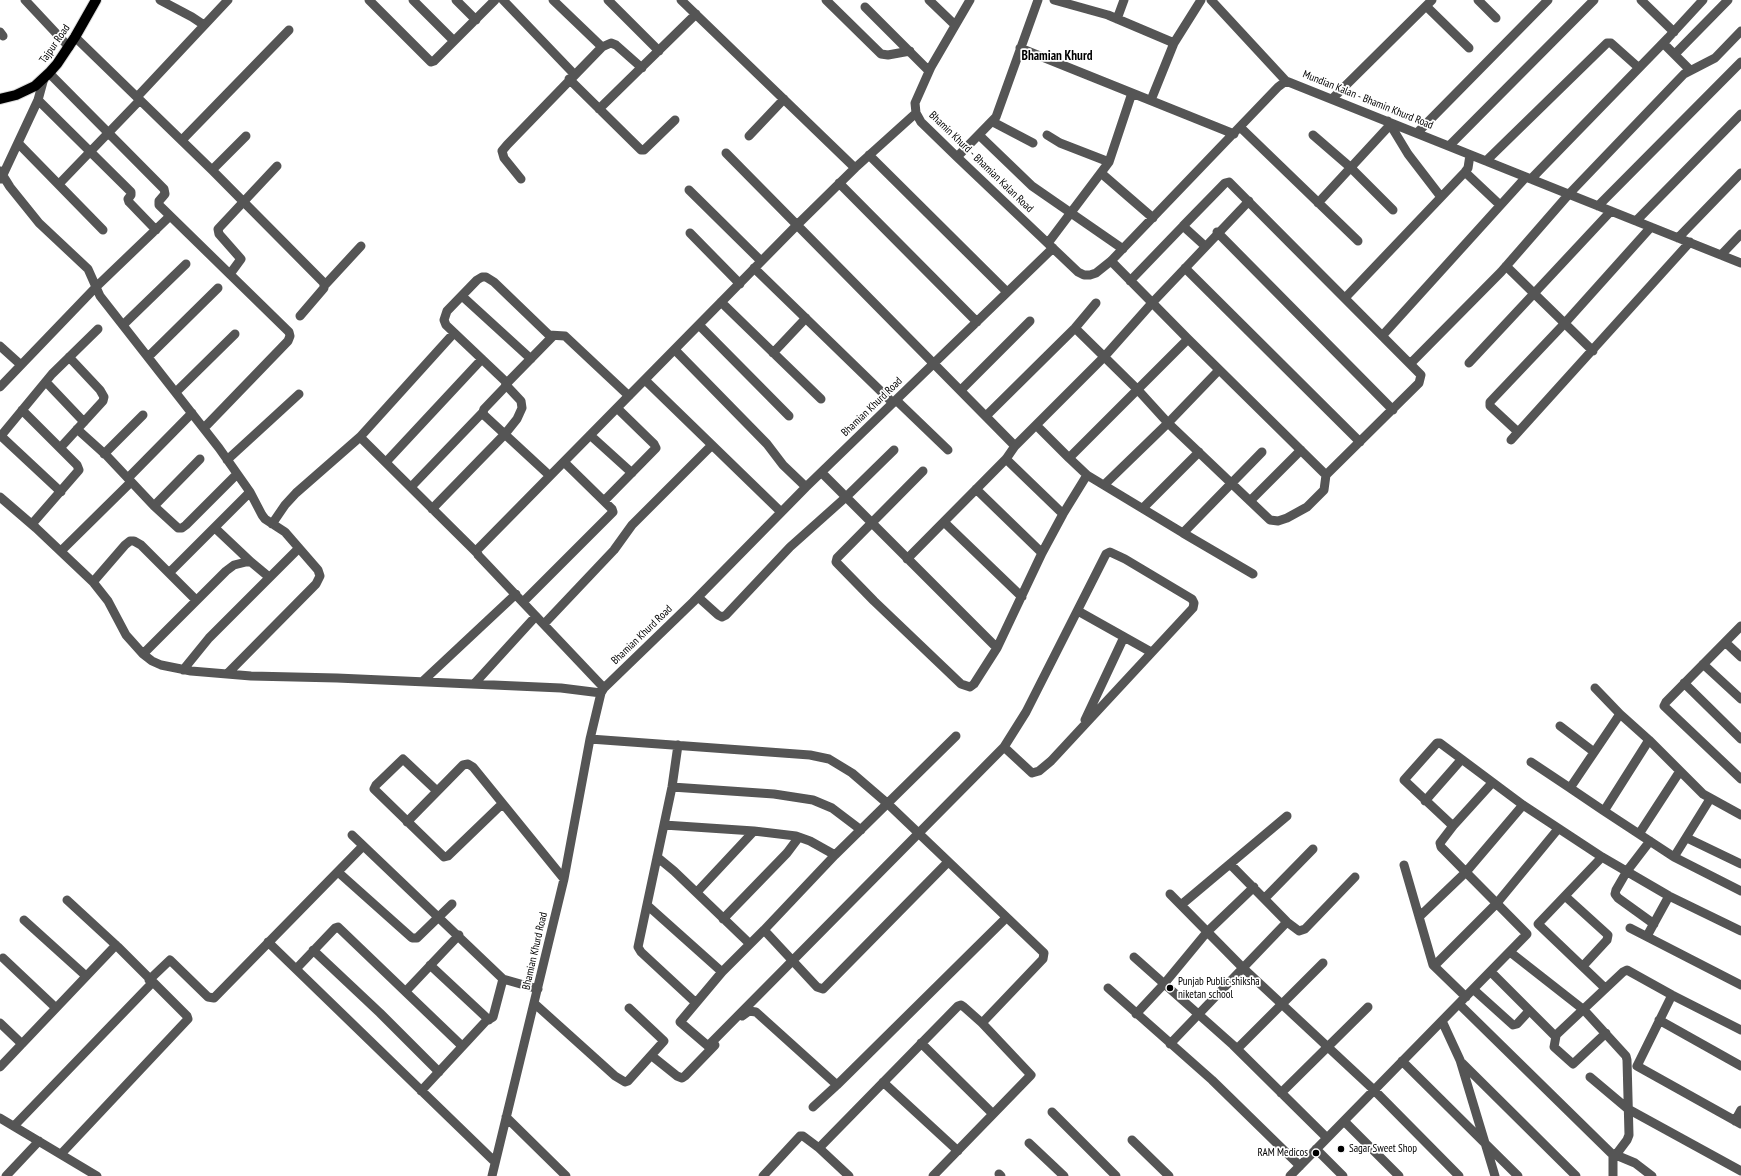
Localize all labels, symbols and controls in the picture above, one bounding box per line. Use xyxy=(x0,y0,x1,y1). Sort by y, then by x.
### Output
street label: Tajpur Road xyxy=(37,22,73,66)
district label: Bhamian Khurd xyxy=(1022,48,1092,64)
street label: Mundian Kalan - Bhamin Khurd Road xyxy=(1301,68,1435,132)
street label: Bhamin Khurd - Bhamian Kalan Road xyxy=(926,109,1036,215)
street label: Bhamian Khurd Road xyxy=(839,375,905,439)
street label: Bhamian Khurd Road xyxy=(609,603,675,667)
street label: Bhamian Khurd Road xyxy=(520,911,550,991)
place label: Punjab Public shiksha niketan school xyxy=(1178,975,1260,1001)
marker: Punjab Public shiksha niketan school xyxy=(1165,983,1175,993)
place label: Sagar Sweet Shop xyxy=(1349,1142,1417,1156)
marker: Sagar Sweet Shop xyxy=(1336,1144,1346,1154)
place label: RAM Medicos xyxy=(1258,1146,1308,1160)
marker: RAM Medicos xyxy=(1311,1148,1321,1158)

